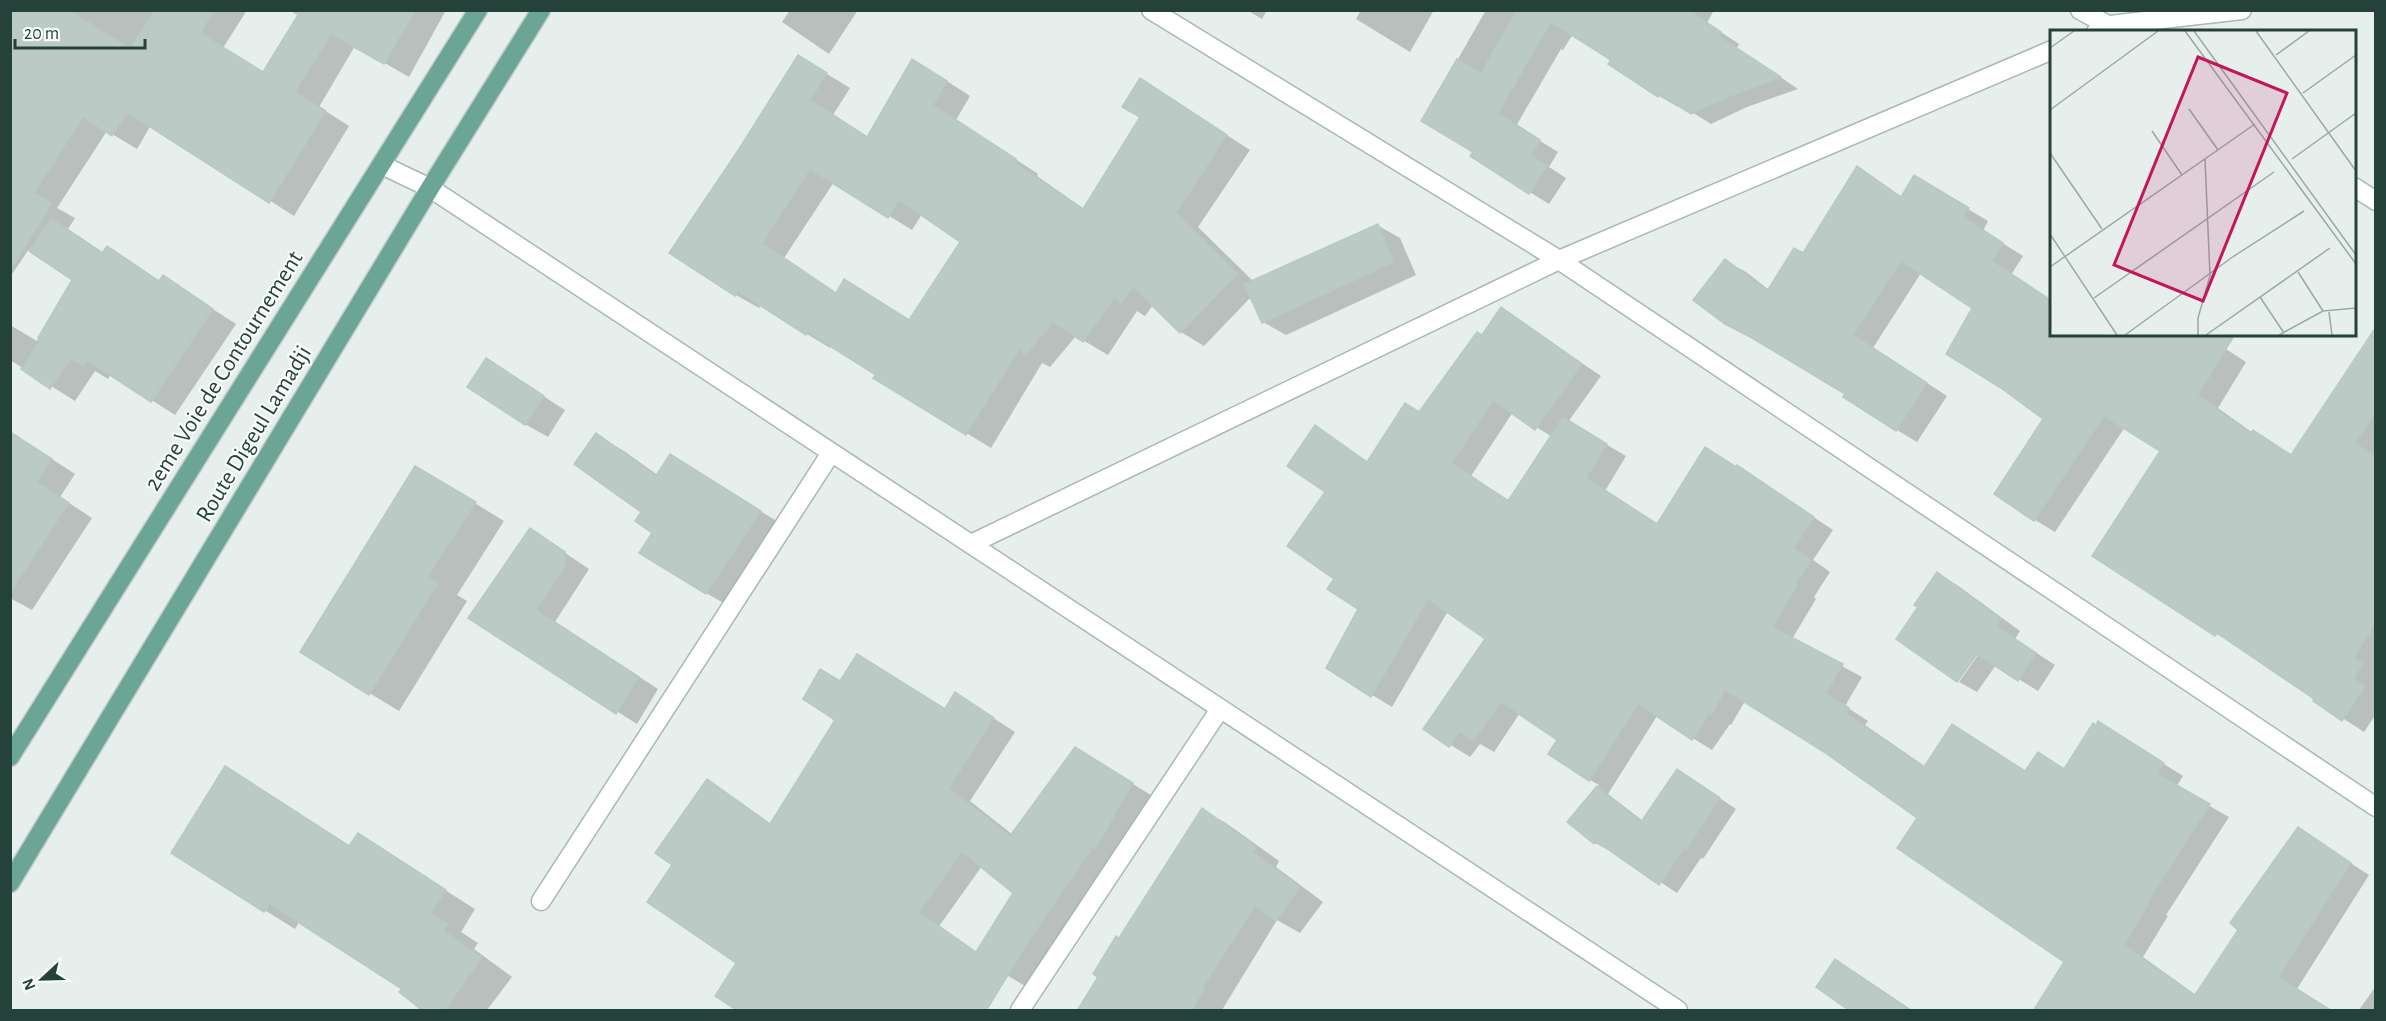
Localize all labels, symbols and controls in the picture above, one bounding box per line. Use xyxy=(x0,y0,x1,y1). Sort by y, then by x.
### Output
scale bar xyxy=(15,12,146,50)
text: 20 m xyxy=(24,25,59,43)
inset map xyxy=(2050,30,2356,336)
street label: 2eme Voie de Contournement xyxy=(140,247,308,495)
street label: Route Digeul Lamadji xyxy=(192,342,316,526)
north arrow xyxy=(12,949,72,1009)
text: N xyxy=(20,976,39,992)

